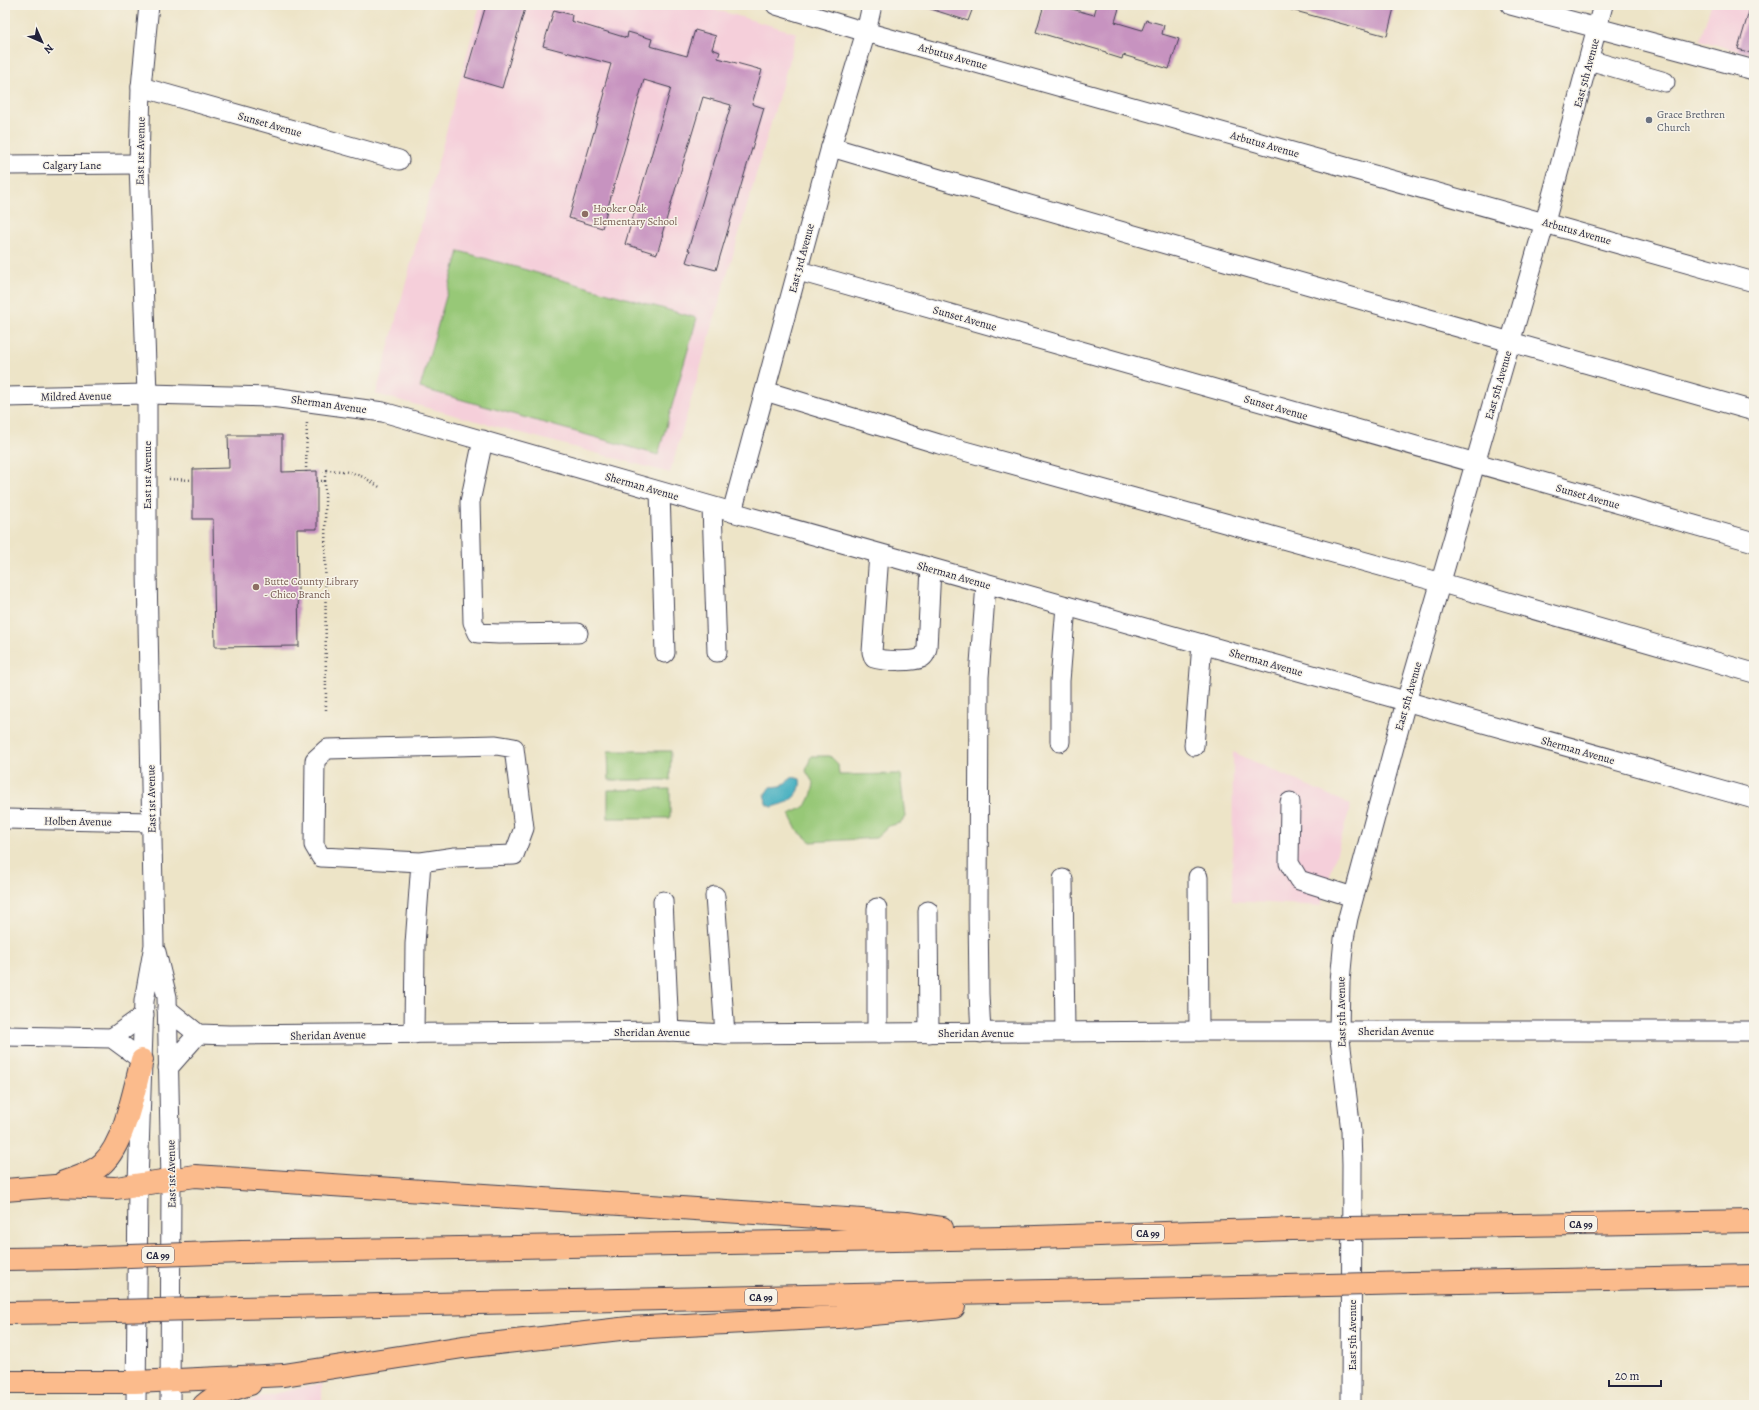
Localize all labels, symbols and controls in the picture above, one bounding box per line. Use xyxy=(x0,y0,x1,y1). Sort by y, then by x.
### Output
north arrow xyxy=(22,22,62,62)
street label: East 5th Avenue xyxy=(1570,37,1603,109)
street label: Arbutus Avenue xyxy=(916,39,989,73)
text: N xyxy=(41,41,57,57)
place label: Grace Brethren Church xyxy=(1657,107,1725,135)
street label: Sunset Avenue xyxy=(236,108,304,141)
marker: Grace Brethren Church xyxy=(1644,115,1654,125)
street label: East 1st Avenue xyxy=(132,117,149,185)
street label: Arbutus Avenue xyxy=(1228,127,1301,161)
street label: Calgary Lane xyxy=(43,158,101,173)
place label: Hooker Oak Elementary School xyxy=(593,201,678,229)
marker: Hooker Oak Elementary School xyxy=(580,209,590,219)
street label: Arbutus Avenue xyxy=(1540,214,1613,248)
street label: East 3rd Avenue xyxy=(785,222,818,294)
street label: Sunset Avenue xyxy=(931,302,999,335)
street label: East 5th Avenue xyxy=(1482,349,1515,421)
street label: Mildred Avenue xyxy=(40,388,112,405)
street label: Sunset Avenue xyxy=(1242,391,1310,424)
street label: Sherman Avenue xyxy=(290,392,368,417)
street label: East 1st Avenue xyxy=(140,441,155,509)
street label: Sherman Avenue xyxy=(603,469,681,504)
street label: Sunset Avenue xyxy=(1554,480,1622,513)
street label: Sherman Avenue xyxy=(915,558,993,593)
place label: Butte County Library - Chico Branch xyxy=(264,574,359,602)
marker: Butte County Library - Chico Branch xyxy=(251,582,261,592)
street label: Sherman Avenue xyxy=(1227,645,1305,680)
street label: East 5th Avenue xyxy=(1392,660,1425,732)
street label: Sherman Avenue xyxy=(1539,733,1617,768)
street label: East 1st Avenue xyxy=(143,765,160,833)
street label: Holben Avenue xyxy=(44,813,112,830)
street label: East 5th Avenue xyxy=(1333,976,1350,1048)
street label: Sheridan Avenue xyxy=(1358,1024,1434,1039)
street label: Sheridan Avenue xyxy=(614,1025,690,1040)
street label: Sheridan Avenue xyxy=(938,1026,1014,1041)
street label: Sheridan Avenue xyxy=(290,1027,366,1044)
street label: East 1st Avenue xyxy=(163,1140,180,1208)
road number: CA 99 xyxy=(1565,1216,1597,1232)
road number: CA 99 xyxy=(1132,1225,1164,1241)
road number: CA 99 xyxy=(142,1247,174,1263)
road number: CA 99 xyxy=(745,1289,777,1305)
street label: East 5th Avenue xyxy=(1345,1300,1360,1370)
scale bar xyxy=(1609,1362,1661,1388)
text: 20 m xyxy=(1615,1368,1639,1384)

